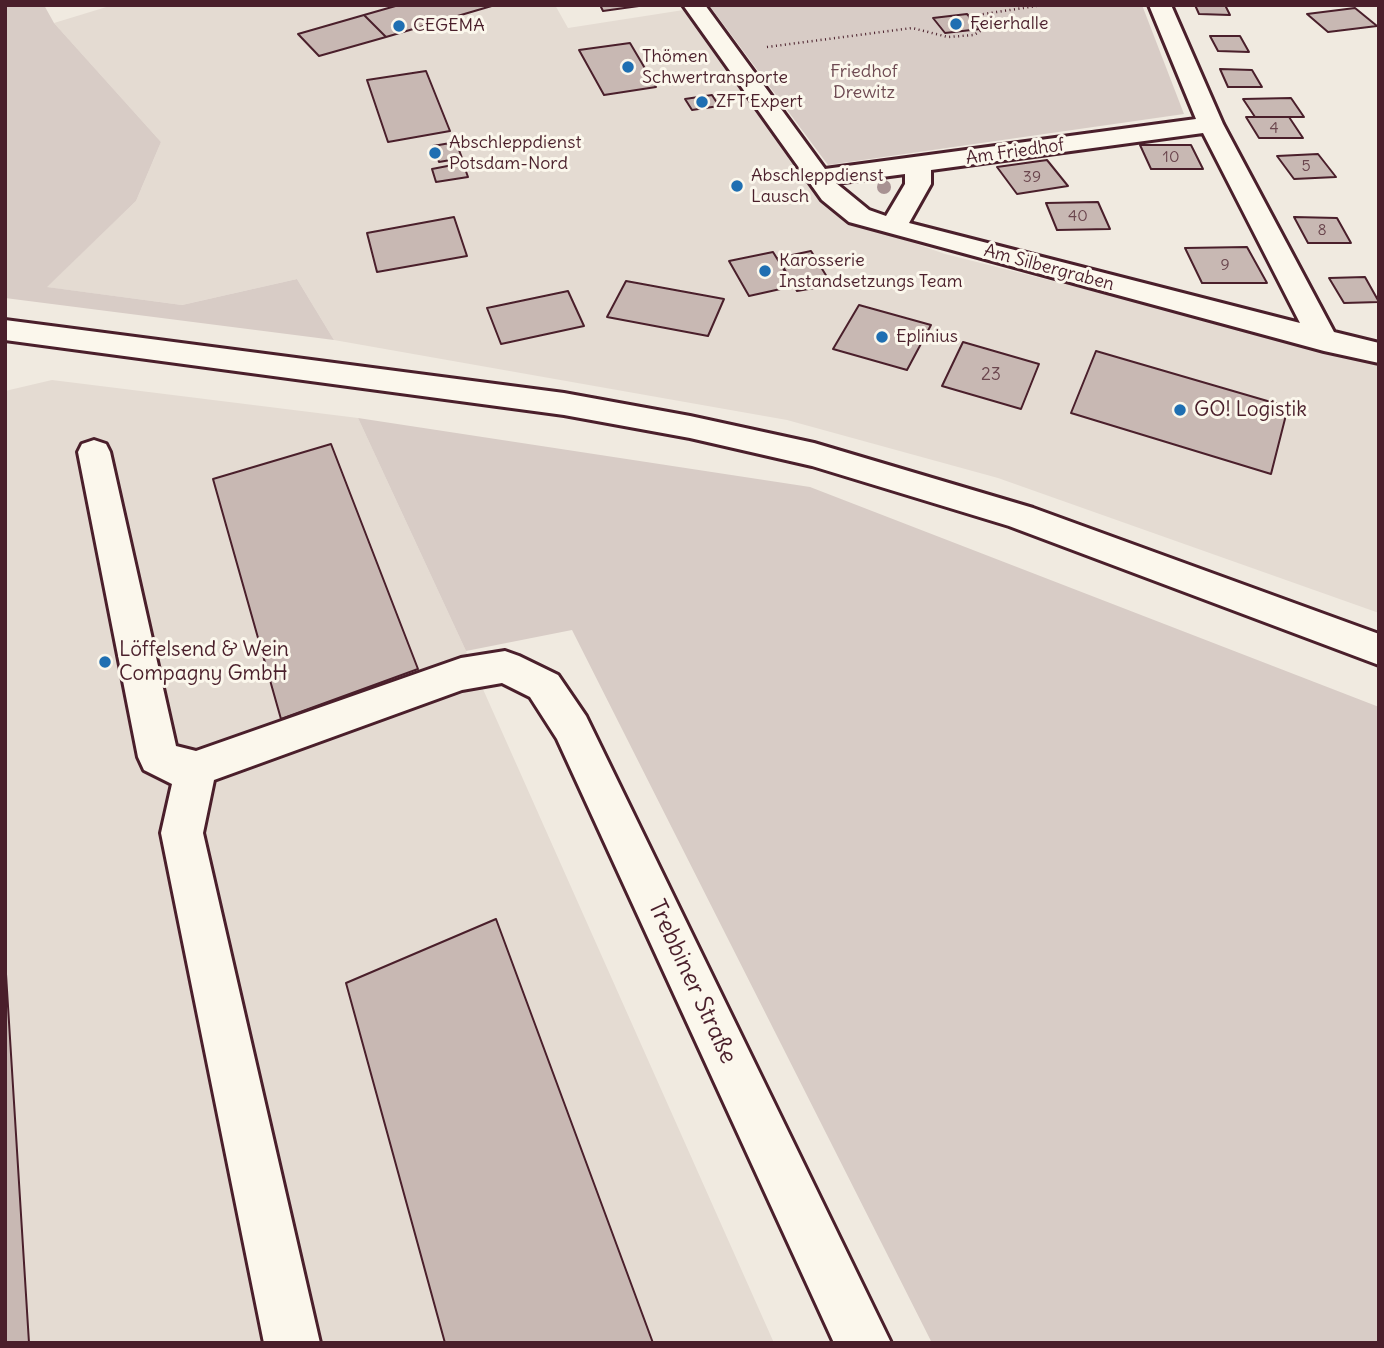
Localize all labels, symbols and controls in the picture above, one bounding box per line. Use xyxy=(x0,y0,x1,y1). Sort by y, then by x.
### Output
place label: Feierhalle xyxy=(970,13,1048,35)
place label: CEGEMA xyxy=(413,15,485,37)
marker: Feierhalle xyxy=(948,16,964,32)
marker: CEGEMA xyxy=(391,18,407,34)
place label: Thömen Schwertransporte xyxy=(642,46,788,88)
marker: Thömen Schwertransporte xyxy=(620,59,636,75)
park label: Friedhof Drewitz xyxy=(830,61,898,104)
place label: ZFT Expert xyxy=(716,91,803,113)
marker: ZFT Expert xyxy=(694,94,710,110)
house number: 4 xyxy=(1269,118,1279,138)
place label: Abschleppdienst Potsdam-Nord xyxy=(449,132,581,174)
street label: Am Friedhof xyxy=(964,134,1066,170)
marker: Abschleppdienst Potsdam-Nord xyxy=(427,145,443,161)
house number: 10 xyxy=(1163,147,1179,167)
house number: 5 xyxy=(1301,156,1311,176)
place label: Abschleppdienst Lausch xyxy=(751,165,883,208)
house number: 39 xyxy=(1023,167,1041,187)
marker: Abschleppdienst Lausch xyxy=(729,178,745,194)
house number: 40 xyxy=(1068,206,1088,226)
house number: 8 xyxy=(1317,220,1327,240)
street label: Am Silbergraben xyxy=(981,240,1117,296)
place label: Karosserie Instandsetzungs Team xyxy=(779,250,963,292)
house number: 9 xyxy=(1220,255,1230,275)
marker: Karosserie Instandsetzungs Team xyxy=(757,263,773,279)
place label: Eplinius xyxy=(896,326,958,348)
marker: Eplinius xyxy=(874,329,890,345)
house number: 23 xyxy=(981,364,1001,386)
place label: GO! Logistik xyxy=(1194,397,1307,423)
marker: GO! Logistik xyxy=(1172,402,1188,418)
place label: Löffelsend & Wein Compagny GmbH xyxy=(119,637,289,687)
marker: Löffelsend & Wein Compagny GmbH xyxy=(97,654,113,670)
street label: Trebbiner Straße xyxy=(641,896,743,1068)

